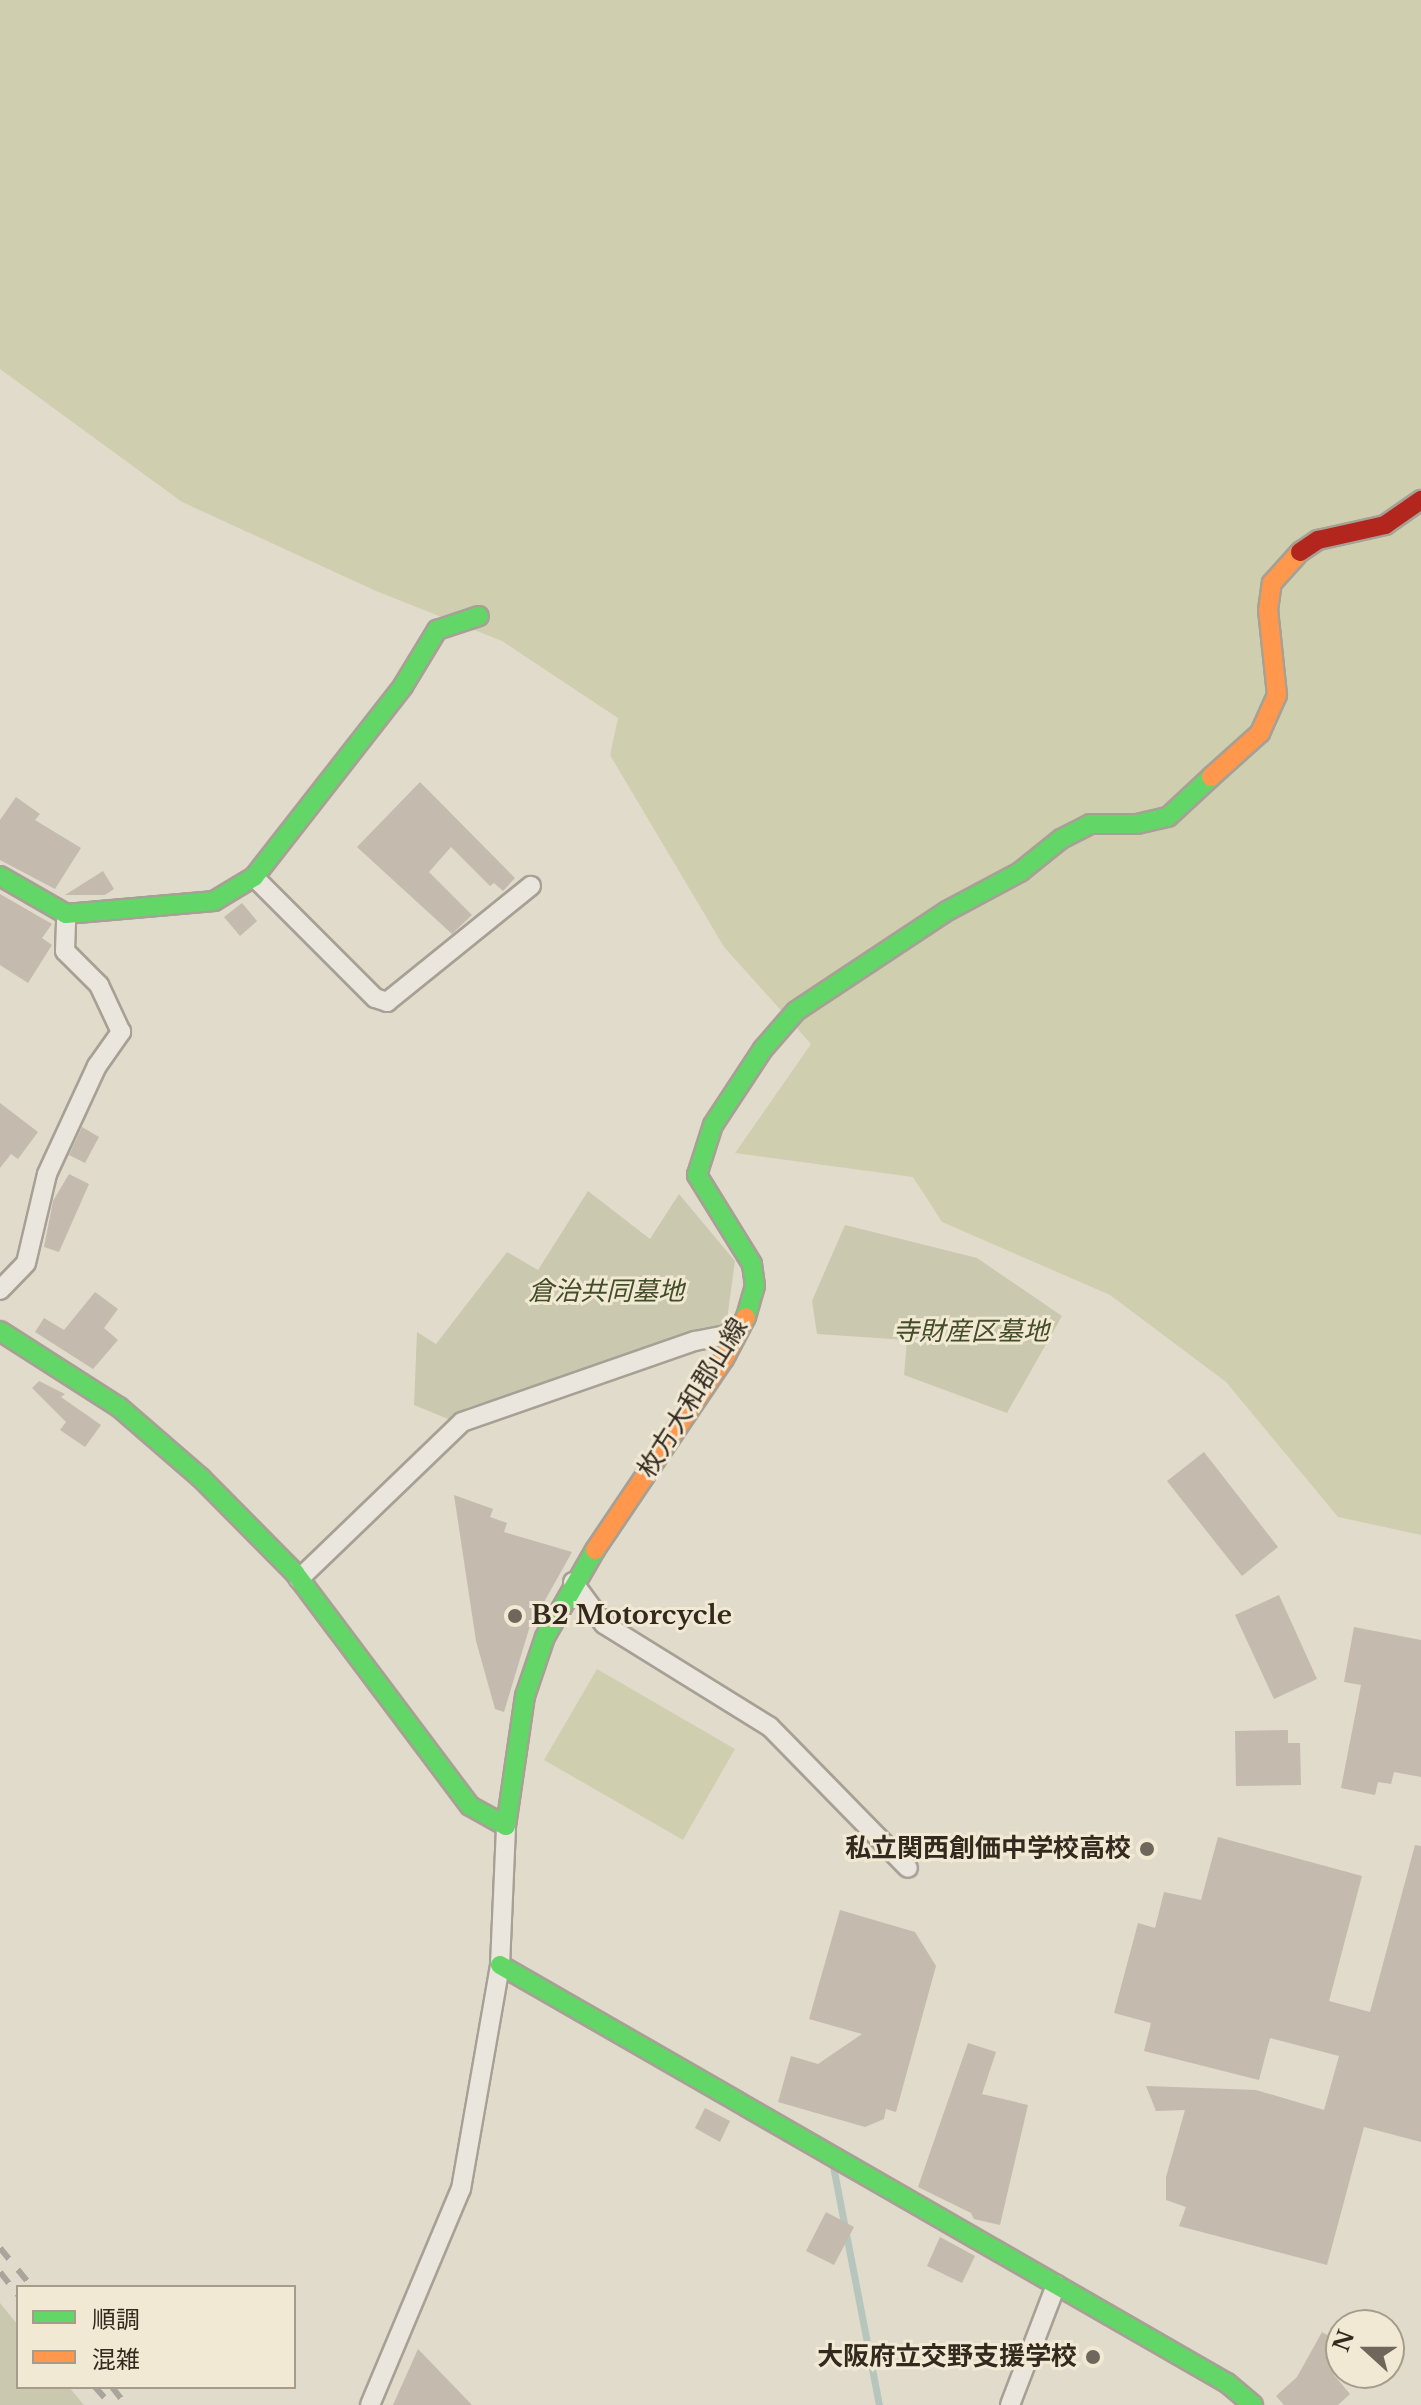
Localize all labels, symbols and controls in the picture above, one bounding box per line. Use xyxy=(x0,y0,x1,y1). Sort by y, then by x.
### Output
park label: 倉治共同墓地 xyxy=(528,1276,684,1308)
street label: 枚方大和郡山線 xyxy=(632,1313,754,1483)
park label: 寺財産区墓地 xyxy=(893,1316,1049,1348)
place label: B2 Motorcycle xyxy=(531,1600,732,1632)
marker: B2 Motorcycle xyxy=(506,1607,524,1625)
place label: 私立関西創価中学校高校 xyxy=(845,1833,1131,1865)
marker: 私立関西創価中学校高校 xyxy=(1138,1840,1156,1858)
legend xyxy=(16,2285,296,2389)
text: 順調 xyxy=(92,2305,140,2334)
north arrow xyxy=(1325,2309,1405,2389)
text: N xyxy=(1328,2326,1360,2355)
place label: 大阪府立交野支援学校 xyxy=(817,2341,1077,2373)
text: 混雑 xyxy=(92,2345,140,2374)
marker: 大阪府立交野支援学校 xyxy=(1084,2348,1102,2366)

